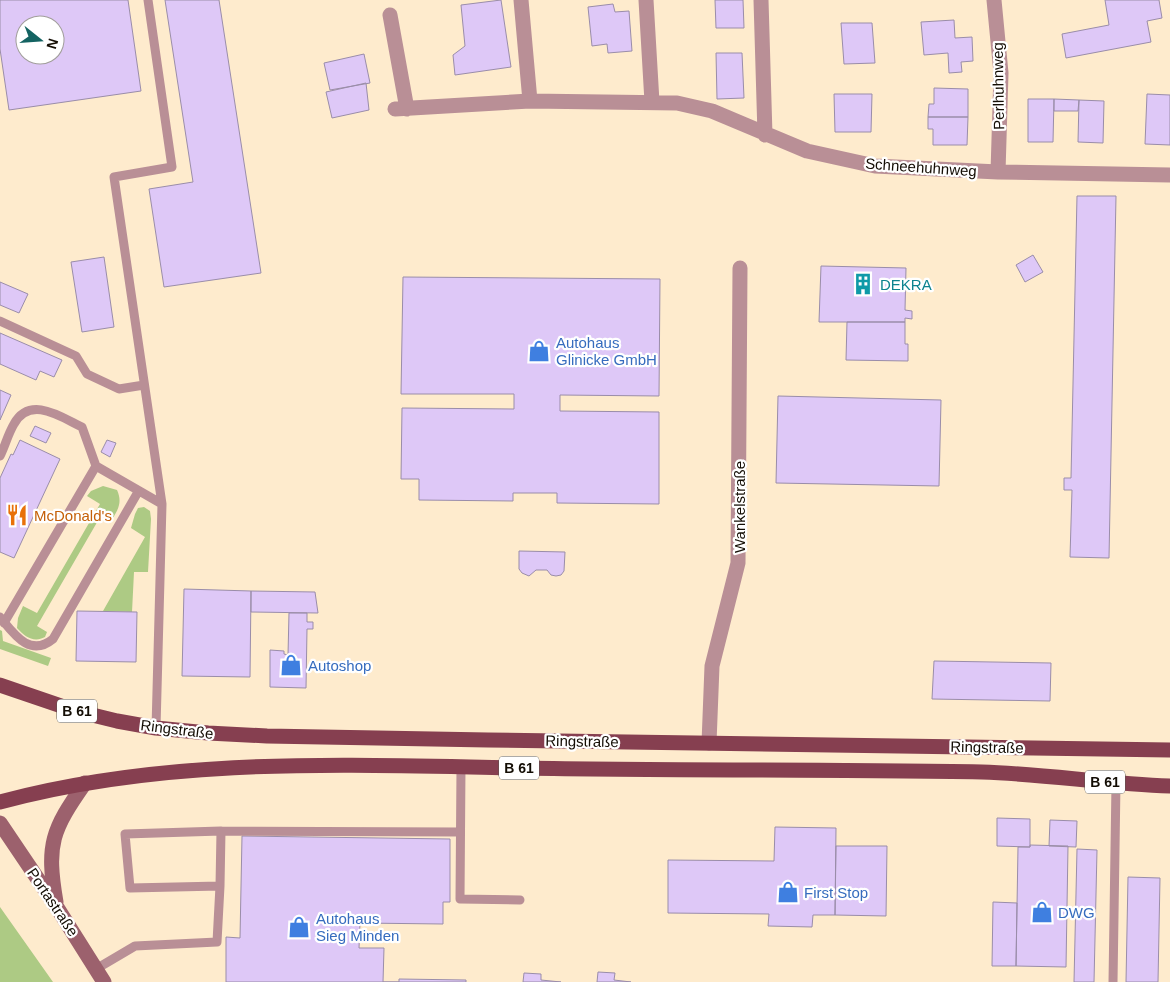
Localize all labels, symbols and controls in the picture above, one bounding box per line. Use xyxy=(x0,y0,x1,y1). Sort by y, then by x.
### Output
north arrow xyxy=(15,15,65,65)
text: N xyxy=(43,37,62,51)
street label: Perlhuhnweg xyxy=(989,42,1007,130)
street label: Schneehuhnweg xyxy=(865,155,977,179)
building icon: DEKRA xyxy=(850,271,876,297)
place label: DEKRA xyxy=(880,276,932,293)
place label: Autohaus Glinicke GmbH xyxy=(556,334,657,368)
shop icon: Autohaus Glinicke GmbH xyxy=(526,338,552,364)
street label: Wankelstraße xyxy=(731,461,748,553)
restaurant icon: McDonald's xyxy=(4,502,30,528)
place label: McDonald's xyxy=(34,507,112,524)
shop icon: Autoshop xyxy=(278,652,304,678)
place label: Autoshop xyxy=(308,657,371,674)
road number: B 61 xyxy=(57,699,97,722)
street label: Ringstraße xyxy=(140,716,214,742)
street label: Ringstraße xyxy=(545,732,619,750)
street label: Ringstraße xyxy=(950,738,1024,756)
road number: B 61 xyxy=(499,756,539,780)
road number: B 61 xyxy=(1085,770,1125,794)
street label: Portastraße xyxy=(24,865,82,939)
shop icon: First Stop xyxy=(775,879,801,905)
place label: First Stop xyxy=(804,884,868,901)
shop icon: DWG xyxy=(1029,899,1055,925)
place label: DWG xyxy=(1058,904,1095,921)
place label: Autohaus Sieg Minden xyxy=(316,910,399,944)
shop icon: Autohaus Sieg Minden xyxy=(286,914,312,940)

